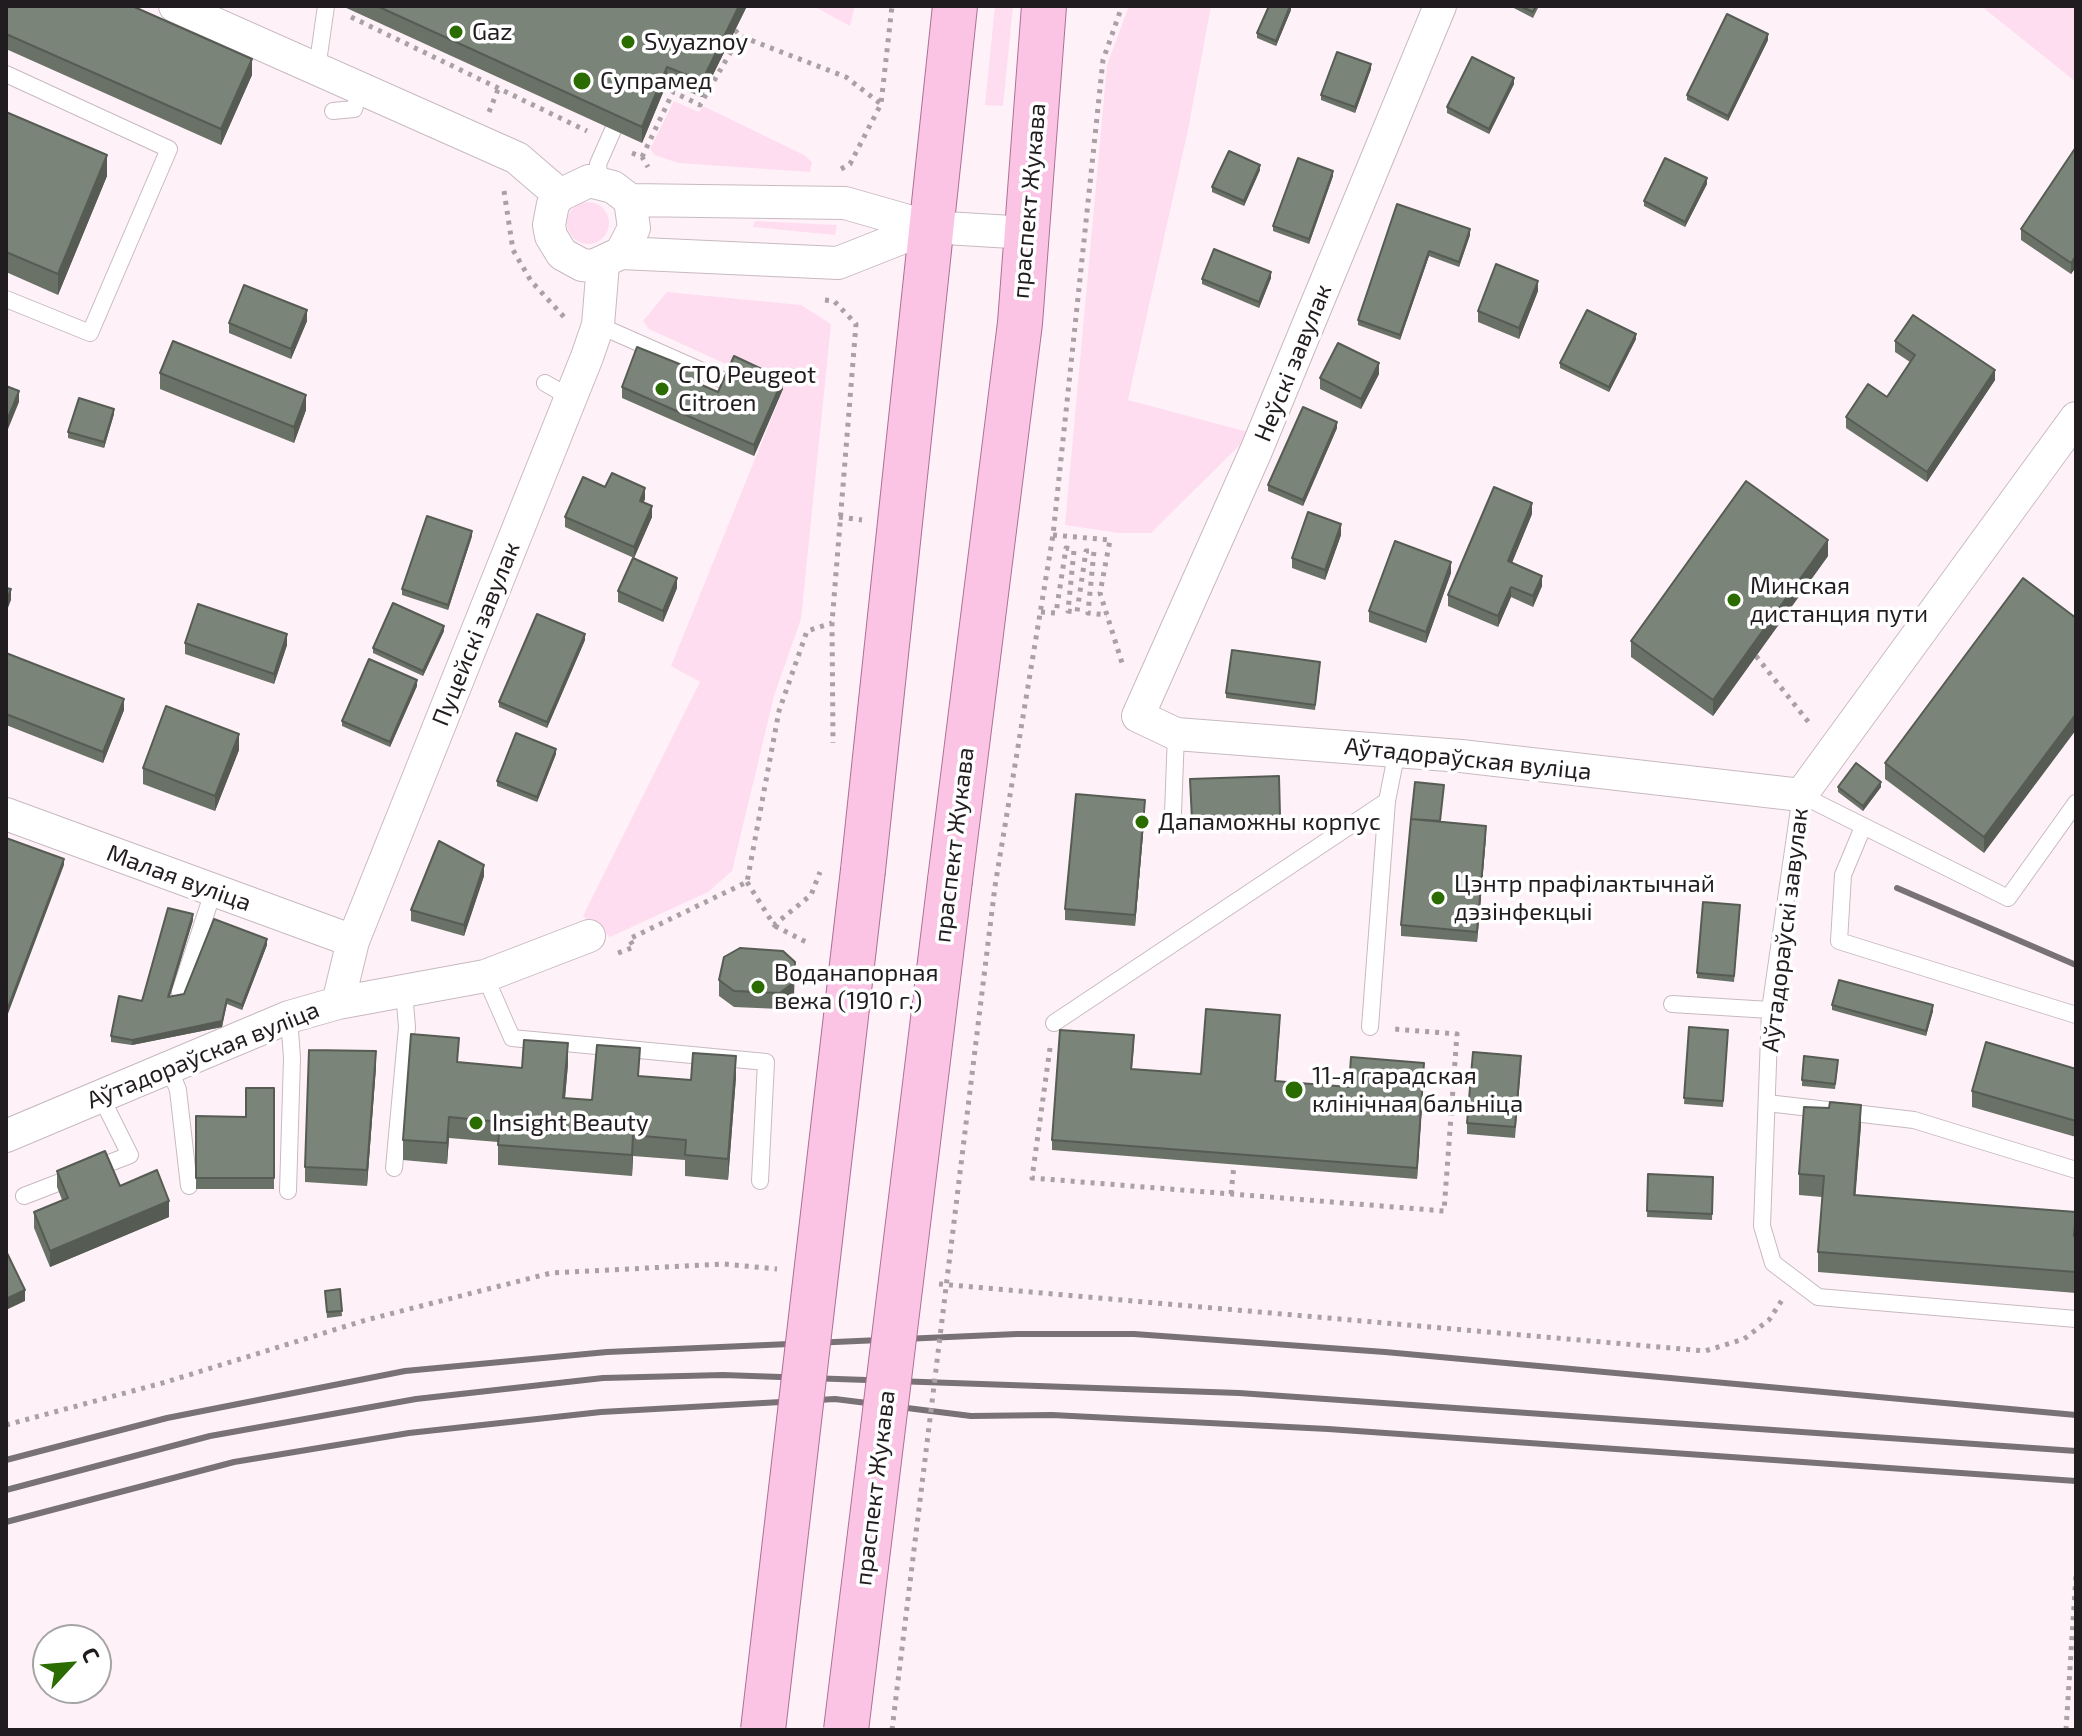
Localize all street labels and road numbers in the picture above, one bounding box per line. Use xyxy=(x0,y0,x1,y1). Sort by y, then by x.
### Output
street label: праспект Жукава xyxy=(1006,102,1052,300)
street label: Неўскі завулак xyxy=(1248,280,1338,446)
street label: Пуцейскі завулак xyxy=(426,538,526,730)
street label: Аўтадораўская вуліца xyxy=(1343,732,1593,786)
street label: праспект Жукава xyxy=(928,746,980,944)
street label: Аўтадораўскі завулак xyxy=(1756,806,1814,1054)
street label: Малая вуліца xyxy=(103,839,255,917)
street label: Аўтадораўская вуліца xyxy=(83,995,323,1115)
street label: праспект Жукава xyxy=(849,1389,901,1587)

